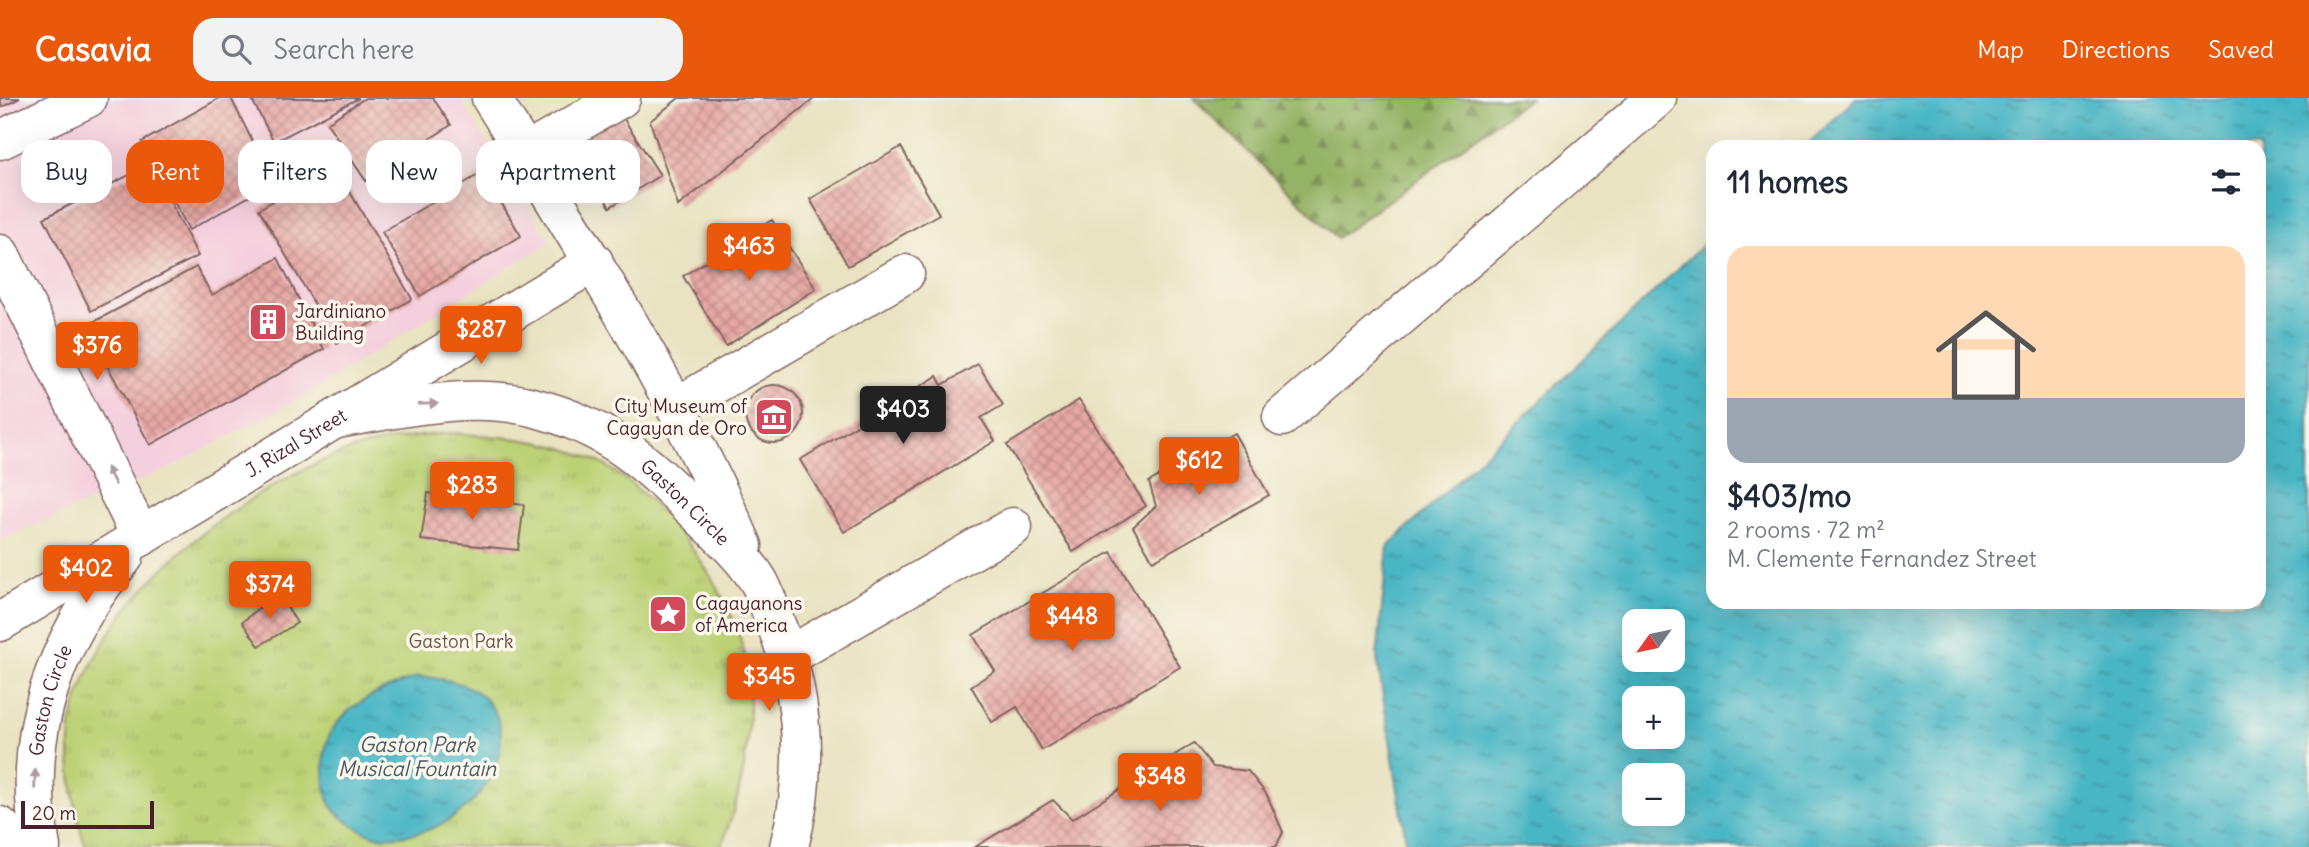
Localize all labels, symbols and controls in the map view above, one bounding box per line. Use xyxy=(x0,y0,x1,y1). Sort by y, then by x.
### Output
search box xyxy=(193,18,683,81)
text: Casavia xyxy=(35,28,151,70)
icon: search xyxy=(217,30,255,68)
text: Search here xyxy=(273,33,414,66)
text: Map xyxy=(1977,34,2024,64)
text: Directions xyxy=(2062,34,2170,64)
text: Saved xyxy=(2208,34,2274,64)
chip: Buy xyxy=(21,140,112,203)
chip: Rent xyxy=(126,140,224,203)
chip: Filters xyxy=(238,140,352,203)
chip: New xyxy=(366,140,462,203)
chip: Apartment xyxy=(476,140,640,203)
text: 11 homes xyxy=(1727,163,1848,201)
icon: filters xyxy=(2207,163,2245,201)
pin: $463 xyxy=(708,223,790,283)
text: $463 xyxy=(723,231,775,260)
icon: home xyxy=(1923,292,2049,418)
place label: Jardiniano Building xyxy=(295,299,386,345)
building icon: Jardiniano Building xyxy=(247,301,289,343)
pin: $287 xyxy=(440,306,522,366)
text: $287 xyxy=(456,314,506,343)
pin: $376 xyxy=(56,322,138,382)
text: $376 xyxy=(72,330,122,359)
pin: $403 xyxy=(862,386,944,446)
place label: City Museum of Cagayan de Oro xyxy=(607,394,748,440)
text: $403 xyxy=(876,394,930,423)
museum icon: City Museum of Cagayan de Oro xyxy=(753,396,795,438)
one-way arrow xyxy=(418,399,440,410)
street label: J. Rizal Street xyxy=(241,403,351,482)
pin: $612 xyxy=(1158,438,1240,497)
text: $612 xyxy=(1175,445,1223,474)
street label: Gaston Circle xyxy=(636,454,735,550)
pin: $283 xyxy=(431,462,513,522)
one-way arrow xyxy=(105,466,116,486)
text: $283 xyxy=(446,470,498,499)
text: $403/mo xyxy=(1727,477,1851,515)
text: 2 rooms · 72 m² xyxy=(1727,515,1885,544)
text: M. Clemente Fernandez Street xyxy=(1727,544,2037,573)
pin: $402 xyxy=(45,546,127,605)
text: $402 xyxy=(59,553,113,582)
pin: $374 xyxy=(229,561,311,621)
text: $374 xyxy=(245,569,295,598)
place label: Cagayanons of America xyxy=(695,591,802,637)
place icon: Cagayanons of America xyxy=(647,593,689,635)
pin: $448 xyxy=(1031,594,1113,653)
text: $448 xyxy=(1046,601,1098,630)
north arrow xyxy=(1622,609,1685,672)
map controls xyxy=(1622,609,1685,826)
park label: Gaston Park xyxy=(408,629,514,653)
street label: Gaston Circle xyxy=(24,641,77,757)
pin: $345 xyxy=(728,654,810,713)
text: $345 xyxy=(743,661,795,690)
button: + xyxy=(1622,686,1685,749)
water label: Gaston Park Musical Fountain xyxy=(338,731,497,782)
pin: $348 xyxy=(1119,754,1201,813)
text: $348 xyxy=(1134,761,1186,790)
button: − xyxy=(1622,763,1685,826)
one-way arrow xyxy=(30,768,41,790)
scale bar xyxy=(21,798,154,830)
text: 20 m xyxy=(32,801,76,825)

